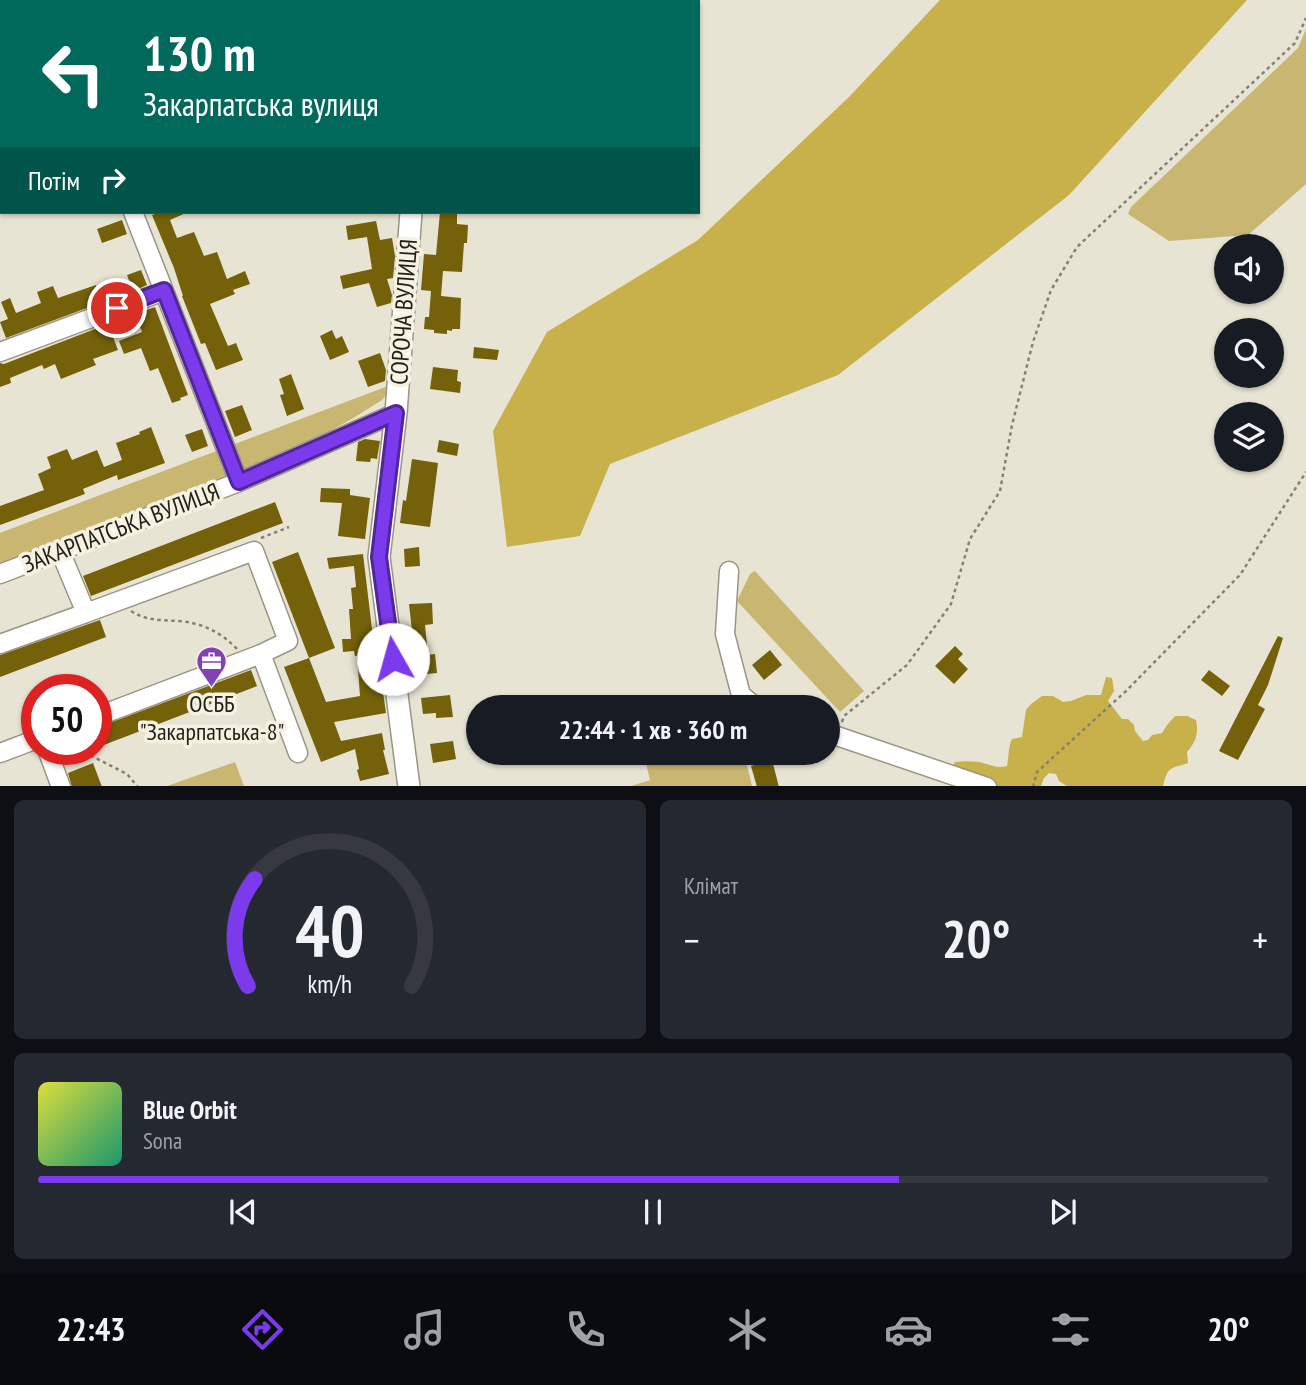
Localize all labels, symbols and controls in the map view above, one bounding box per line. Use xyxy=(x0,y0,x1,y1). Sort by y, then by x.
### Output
text: 130 m xyxy=(143,21,256,85)
icon: left xyxy=(28,28,119,119)
text: Закарпатська вулиця xyxy=(143,83,379,125)
icon: right xyxy=(94,161,132,199)
text: Потім xyxy=(28,164,80,197)
map controls xyxy=(1214,234,1284,472)
button: sound xyxy=(1214,234,1284,304)
street label: СОРОЧА ВУЛИЦЯ xyxy=(383,238,424,386)
pin xyxy=(87,278,147,338)
icon: arrive xyxy=(98,289,136,327)
button: search xyxy=(1214,318,1284,388)
button: layers xyxy=(1214,402,1284,472)
street label: ЗАКАРПАТСЬКА ВУЛИЦЯ xyxy=(18,476,224,579)
position arrow xyxy=(356,622,430,696)
office icon: ОСББ "Закарпатська-8" xyxy=(195,645,229,689)
speed limit sign: 50 xyxy=(21,674,112,765)
place label: ОСББ "Закарпатська-8" xyxy=(140,688,284,747)
text: 22:44 · 1 хв · 360 m xyxy=(559,713,747,746)
text: Клімат xyxy=(684,871,738,900)
text: 40 xyxy=(295,882,365,976)
text: 20° xyxy=(942,905,1010,972)
text: − xyxy=(684,915,700,964)
text: + xyxy=(1252,915,1268,964)
text: km/h xyxy=(308,967,352,999)
text: Blue Orbit xyxy=(143,1093,237,1126)
text: Sona xyxy=(143,1126,182,1155)
icon: previous xyxy=(224,1193,262,1231)
icon: pause xyxy=(634,1193,672,1231)
icon: next xyxy=(1044,1193,1082,1231)
icon: directions xyxy=(238,1305,287,1354)
icon: music xyxy=(400,1305,449,1354)
icon: phone xyxy=(561,1305,610,1354)
icon: climate xyxy=(723,1305,772,1354)
icon: car xyxy=(884,1305,933,1354)
icon: filters xyxy=(1046,1305,1095,1354)
text: 22:43 xyxy=(56,1308,126,1350)
text: 20° xyxy=(1207,1308,1250,1350)

